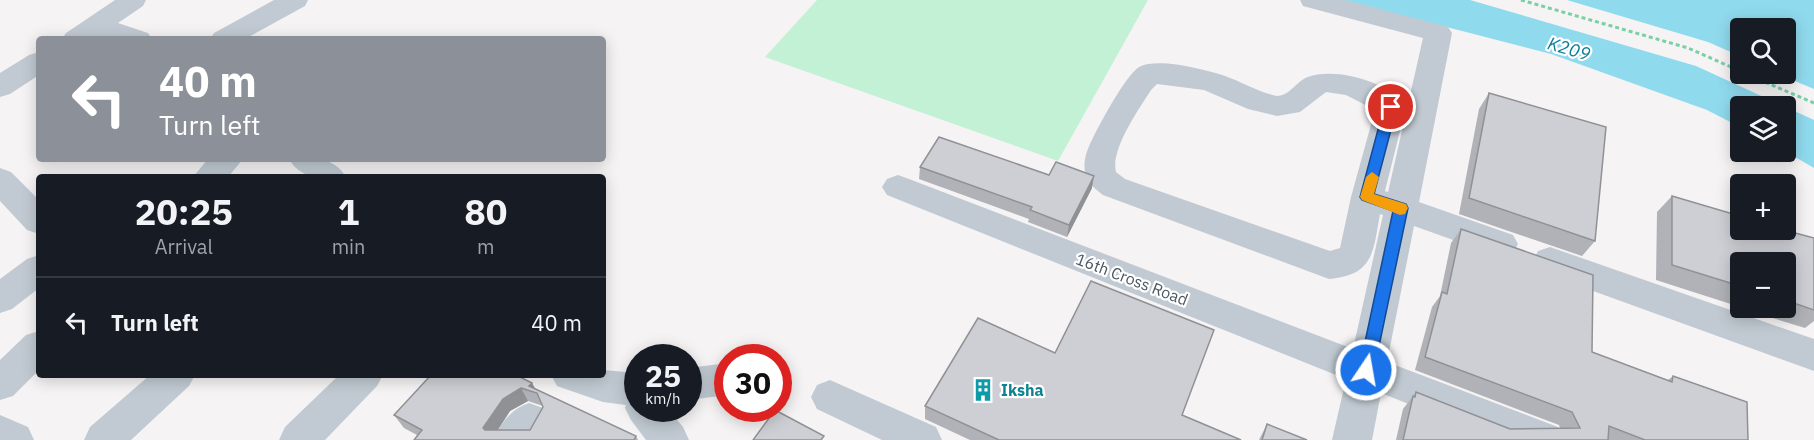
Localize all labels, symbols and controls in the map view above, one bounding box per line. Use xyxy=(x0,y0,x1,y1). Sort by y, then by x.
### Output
map controls xyxy=(1730,18,1796,318)
button: search xyxy=(1730,18,1796,84)
water label: K209 xyxy=(1545,31,1593,66)
text: 40 m xyxy=(159,54,257,109)
icon: left xyxy=(60,60,138,138)
pin xyxy=(1365,81,1416,132)
icon: arrive xyxy=(1374,90,1407,123)
button: layers xyxy=(1730,96,1796,162)
text: Turn left xyxy=(159,107,260,142)
button: + xyxy=(1730,174,1796,240)
text: 20:25 xyxy=(135,188,233,235)
text: 1 xyxy=(338,188,359,235)
text: 80 xyxy=(464,188,507,235)
text: Arrival xyxy=(155,233,213,260)
text: min xyxy=(332,233,365,260)
text: m xyxy=(477,233,494,260)
street label: 16th Cross Road xyxy=(1073,248,1191,310)
button: − xyxy=(1730,252,1796,318)
icon: left xyxy=(60,306,93,339)
text: Turn left xyxy=(111,308,199,337)
text: 40 m xyxy=(531,308,582,337)
position arrow xyxy=(1334,338,1398,402)
speed limit sign: 30 xyxy=(714,344,792,422)
text: 25 xyxy=(645,356,681,395)
building icon: Iksha xyxy=(970,377,996,403)
place label: Iksha xyxy=(1001,380,1044,400)
text: km/h xyxy=(645,389,681,408)

